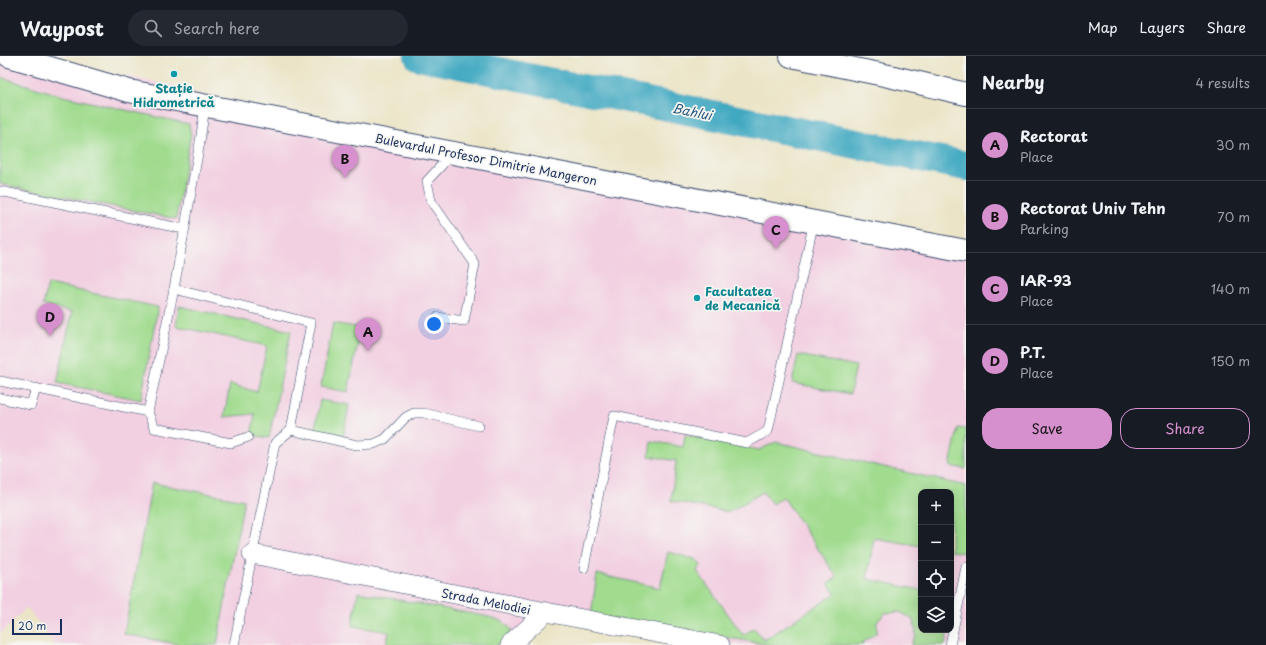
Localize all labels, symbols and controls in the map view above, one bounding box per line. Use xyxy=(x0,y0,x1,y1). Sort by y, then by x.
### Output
search box xyxy=(128,10,408,46)
text: Waypost xyxy=(20,14,104,42)
text: Search here xyxy=(174,16,260,39)
icon: search xyxy=(142,17,164,39)
text: Map xyxy=(1088,17,1118,38)
text: Layers xyxy=(1140,17,1185,38)
text: Share xyxy=(1207,17,1246,38)
marker: Stație Hidrometrică xyxy=(169,69,179,79)
text: Nearby xyxy=(982,69,1044,95)
text: 4 results xyxy=(1196,73,1250,92)
place label: Stație Hidrometrică xyxy=(133,79,216,111)
water label: Bahlui xyxy=(671,98,716,125)
text: Rectorat xyxy=(1020,124,1088,147)
street label: Bulevardul Profesor Dimitrie Mangeron xyxy=(373,129,599,189)
text: A xyxy=(990,135,1000,154)
text: 30 m xyxy=(1216,135,1250,154)
pin: B xyxy=(332,145,358,178)
text: Place xyxy=(1020,147,1053,166)
text: Rectorat Univ Tehn xyxy=(1020,196,1166,219)
text: B xyxy=(991,207,999,226)
text: 70 m xyxy=(1217,207,1250,226)
pin: C xyxy=(763,216,789,249)
text: Parking xyxy=(1020,219,1069,238)
text: IAR-93 xyxy=(1020,268,1072,291)
text: C xyxy=(990,279,1000,298)
text: 140 m xyxy=(1211,279,1250,298)
place label: Facultatea de Mecanică xyxy=(705,282,781,314)
text: Place xyxy=(1020,291,1053,310)
marker: Facultatea de Mecanică xyxy=(692,293,702,303)
pin: D xyxy=(37,303,63,336)
your location xyxy=(424,314,444,334)
pin: A xyxy=(355,318,381,351)
text: P.T. xyxy=(1020,340,1046,363)
text: D xyxy=(990,351,1000,370)
text: 150 m xyxy=(1211,351,1250,370)
text: Place xyxy=(1020,363,1053,382)
button: Save xyxy=(982,408,1112,449)
button: Share xyxy=(1120,408,1250,449)
map controls xyxy=(918,489,954,633)
button: + xyxy=(918,489,954,525)
button: − xyxy=(918,525,954,561)
button: locate xyxy=(918,561,954,597)
street label: Strada Melodiei xyxy=(440,584,532,618)
button: layers xyxy=(918,597,954,633)
scale bar xyxy=(12,617,62,636)
text: 20 m xyxy=(18,617,46,634)

